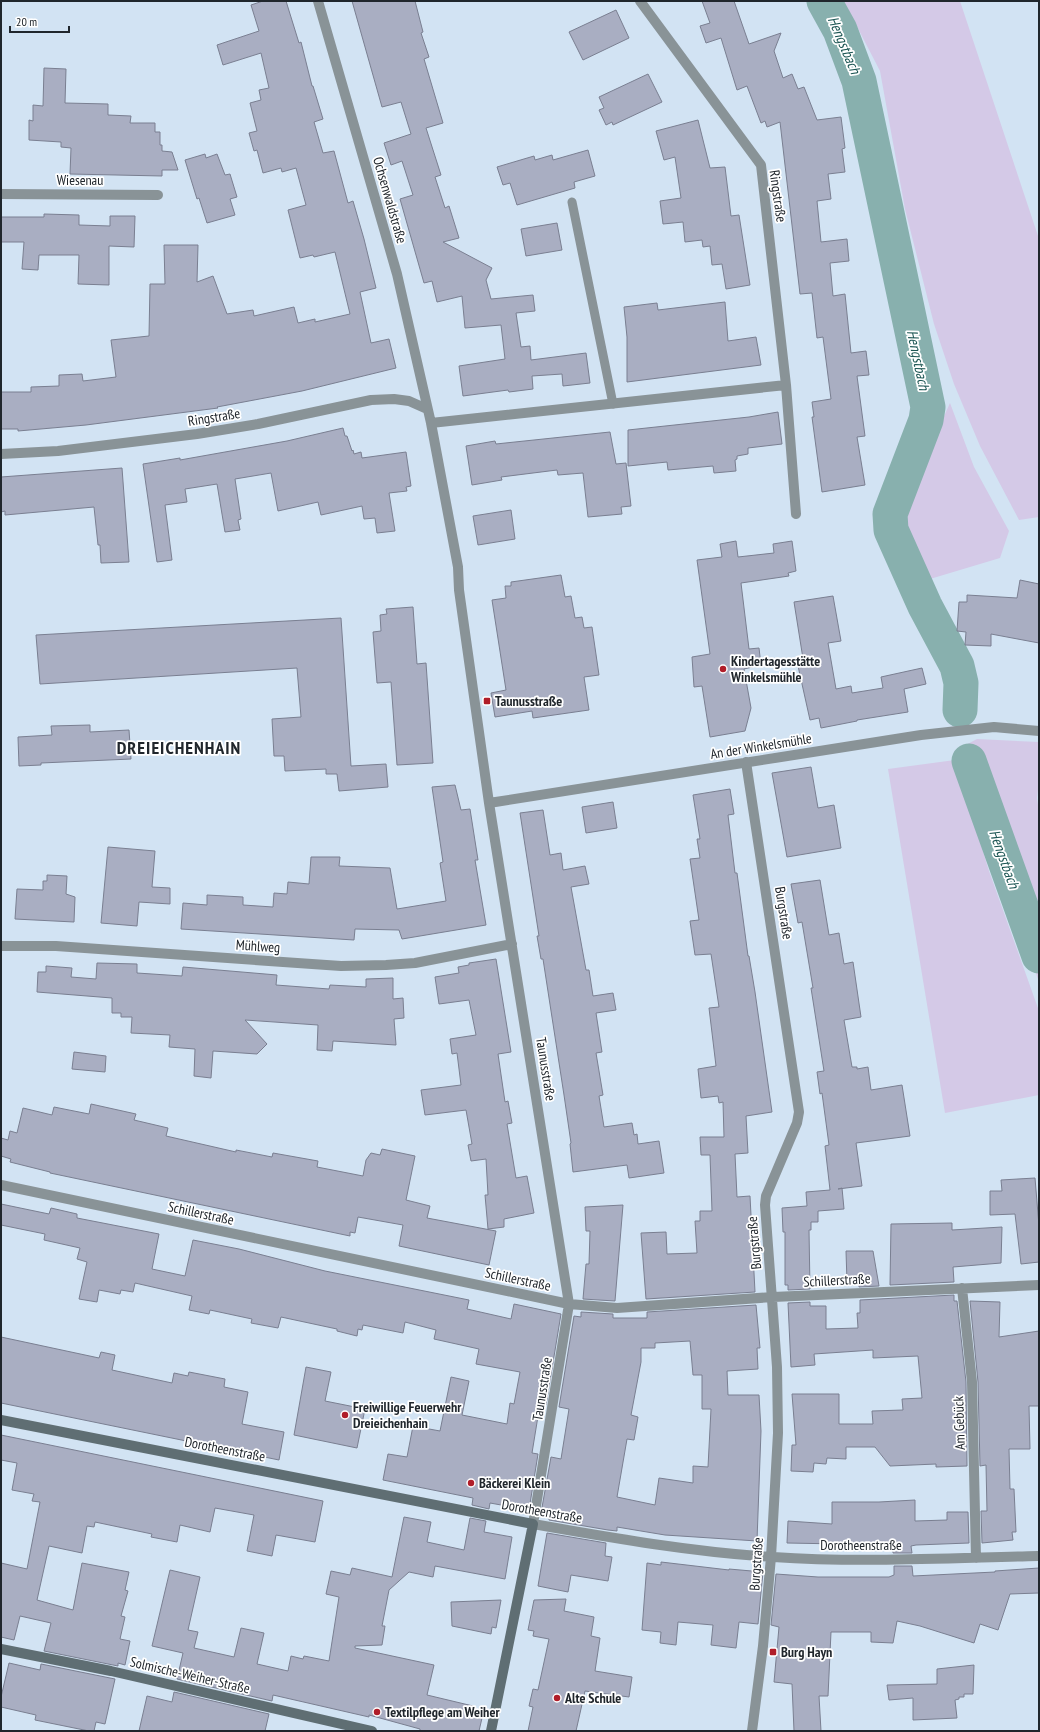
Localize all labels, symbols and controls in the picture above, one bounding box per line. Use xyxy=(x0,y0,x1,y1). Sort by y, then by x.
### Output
scale bar xyxy=(10,8,69,34)
water label: Hengstbach xyxy=(824,13,866,78)
text: 20 m xyxy=(16,14,37,29)
street label: Ochsenwaldstraße xyxy=(369,155,411,246)
street label: Ringstraße xyxy=(765,169,791,223)
street label: Wiesenau xyxy=(57,171,103,189)
water label: Hengstbach xyxy=(903,328,934,393)
street label: Ringstraße xyxy=(187,404,242,430)
place label: Kindertagesstätte Winkelsmühle xyxy=(730,652,820,686)
marker: Kindertagesstätte Winkelsmühle xyxy=(718,664,728,674)
place label: Taunusstraße xyxy=(495,692,562,710)
marker: Taunusstraße xyxy=(482,696,492,706)
street label: An der Winkelsmühle xyxy=(709,729,813,763)
district label: DREIEICHENHAIN xyxy=(117,736,241,759)
water label: Hengstbach xyxy=(985,827,1024,892)
street label: Burgstraße xyxy=(771,885,797,941)
street label: Mühlweg xyxy=(235,935,281,957)
street label: Taunusstraße xyxy=(532,1036,560,1102)
street label: Schillerstraße xyxy=(166,1197,236,1229)
street label: Burgstraße xyxy=(743,1216,765,1270)
street label: Schillerstraße xyxy=(483,1263,553,1295)
street label: Schillerstraße xyxy=(803,1269,871,1291)
street label: Taunusstraße xyxy=(528,1356,556,1422)
street label: Am Gebück xyxy=(949,1395,969,1450)
place label: Freiwillige Feuerwehr Dreieichenhain xyxy=(353,1398,462,1432)
marker: Freiwillige Feuerwehr Dreieichenhain xyxy=(340,1410,350,1420)
street label: Dorotheenstraße xyxy=(183,1432,267,1466)
place label: Bäckerei Klein xyxy=(479,1474,550,1492)
marker: Bäckerei Klein xyxy=(466,1478,476,1488)
street label: Dorotheenstraße xyxy=(500,1495,584,1527)
street label: Dorotheenstraße xyxy=(820,1536,902,1554)
street label: Burgstraße xyxy=(745,1537,767,1591)
place label: Burg Hayn xyxy=(781,1643,832,1661)
marker: Burg Hayn xyxy=(768,1647,778,1657)
street label: Solmische-Weiher-Straße xyxy=(128,1652,252,1698)
place label: Alte Schule xyxy=(564,1689,621,1707)
marker: Alte Schule xyxy=(552,1693,562,1703)
place label: Textilpflege am Weiher xyxy=(385,1703,500,1721)
marker: Textilpflege am Weiher xyxy=(372,1707,382,1717)

